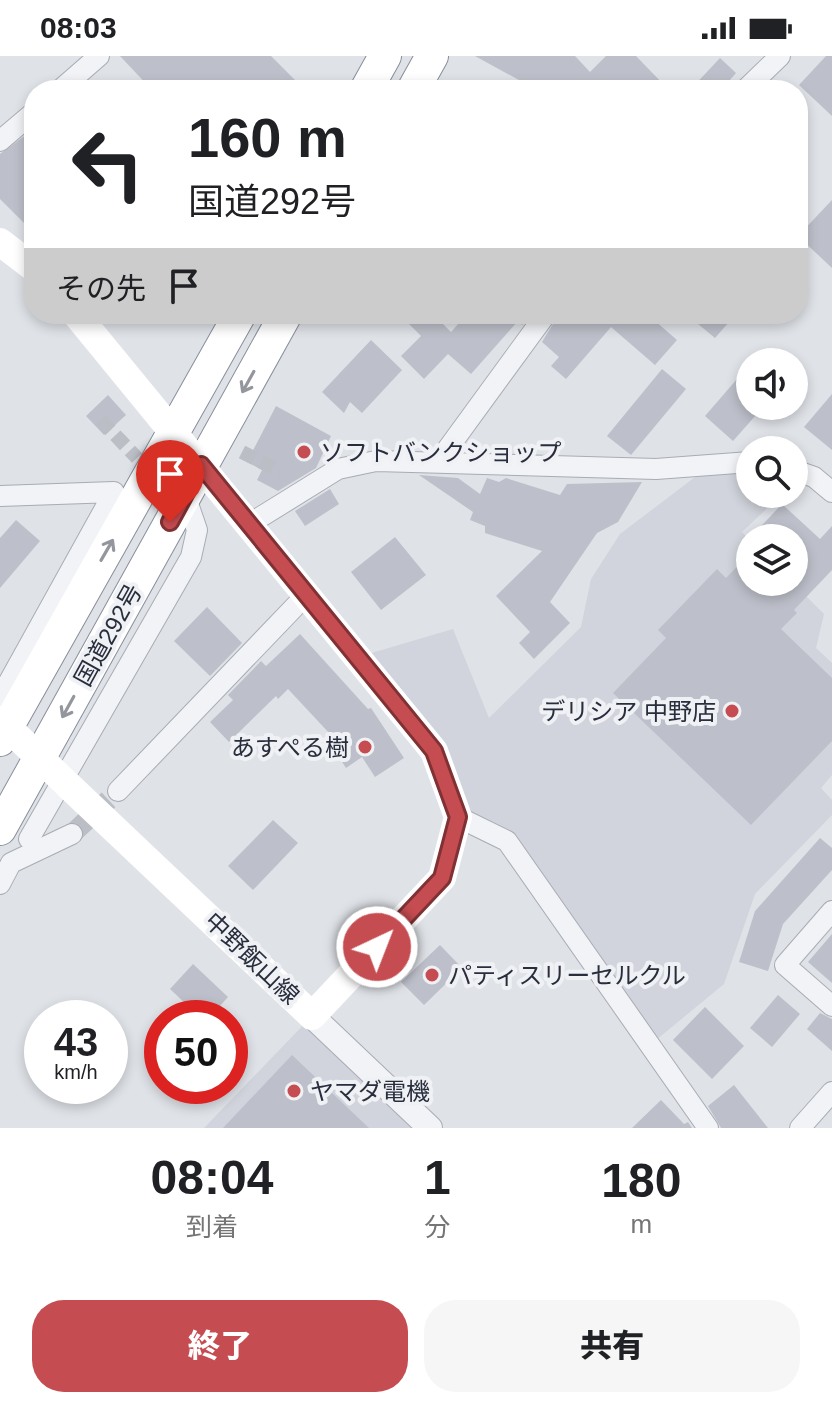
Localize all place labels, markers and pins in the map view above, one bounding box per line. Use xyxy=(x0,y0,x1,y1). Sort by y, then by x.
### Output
place label: ソフトバンクショップ xyxy=(320,439,561,466)
pin xyxy=(136,440,204,522)
marker: ソフトバンクショップ xyxy=(295,443,313,461)
place label: デリシア 中野店 xyxy=(541,698,716,725)
marker: デリシア 中野店 xyxy=(723,702,741,720)
place label: あすぺる樹 xyxy=(231,734,349,761)
marker: あすぺる樹 xyxy=(356,738,374,756)
place label: パティスリーセルクル xyxy=(448,962,686,989)
marker: パティスリーセルクル xyxy=(423,966,441,984)
place label: ヤマダ電機 xyxy=(310,1078,430,1105)
marker: ヤマダ電機 xyxy=(285,1082,303,1100)

